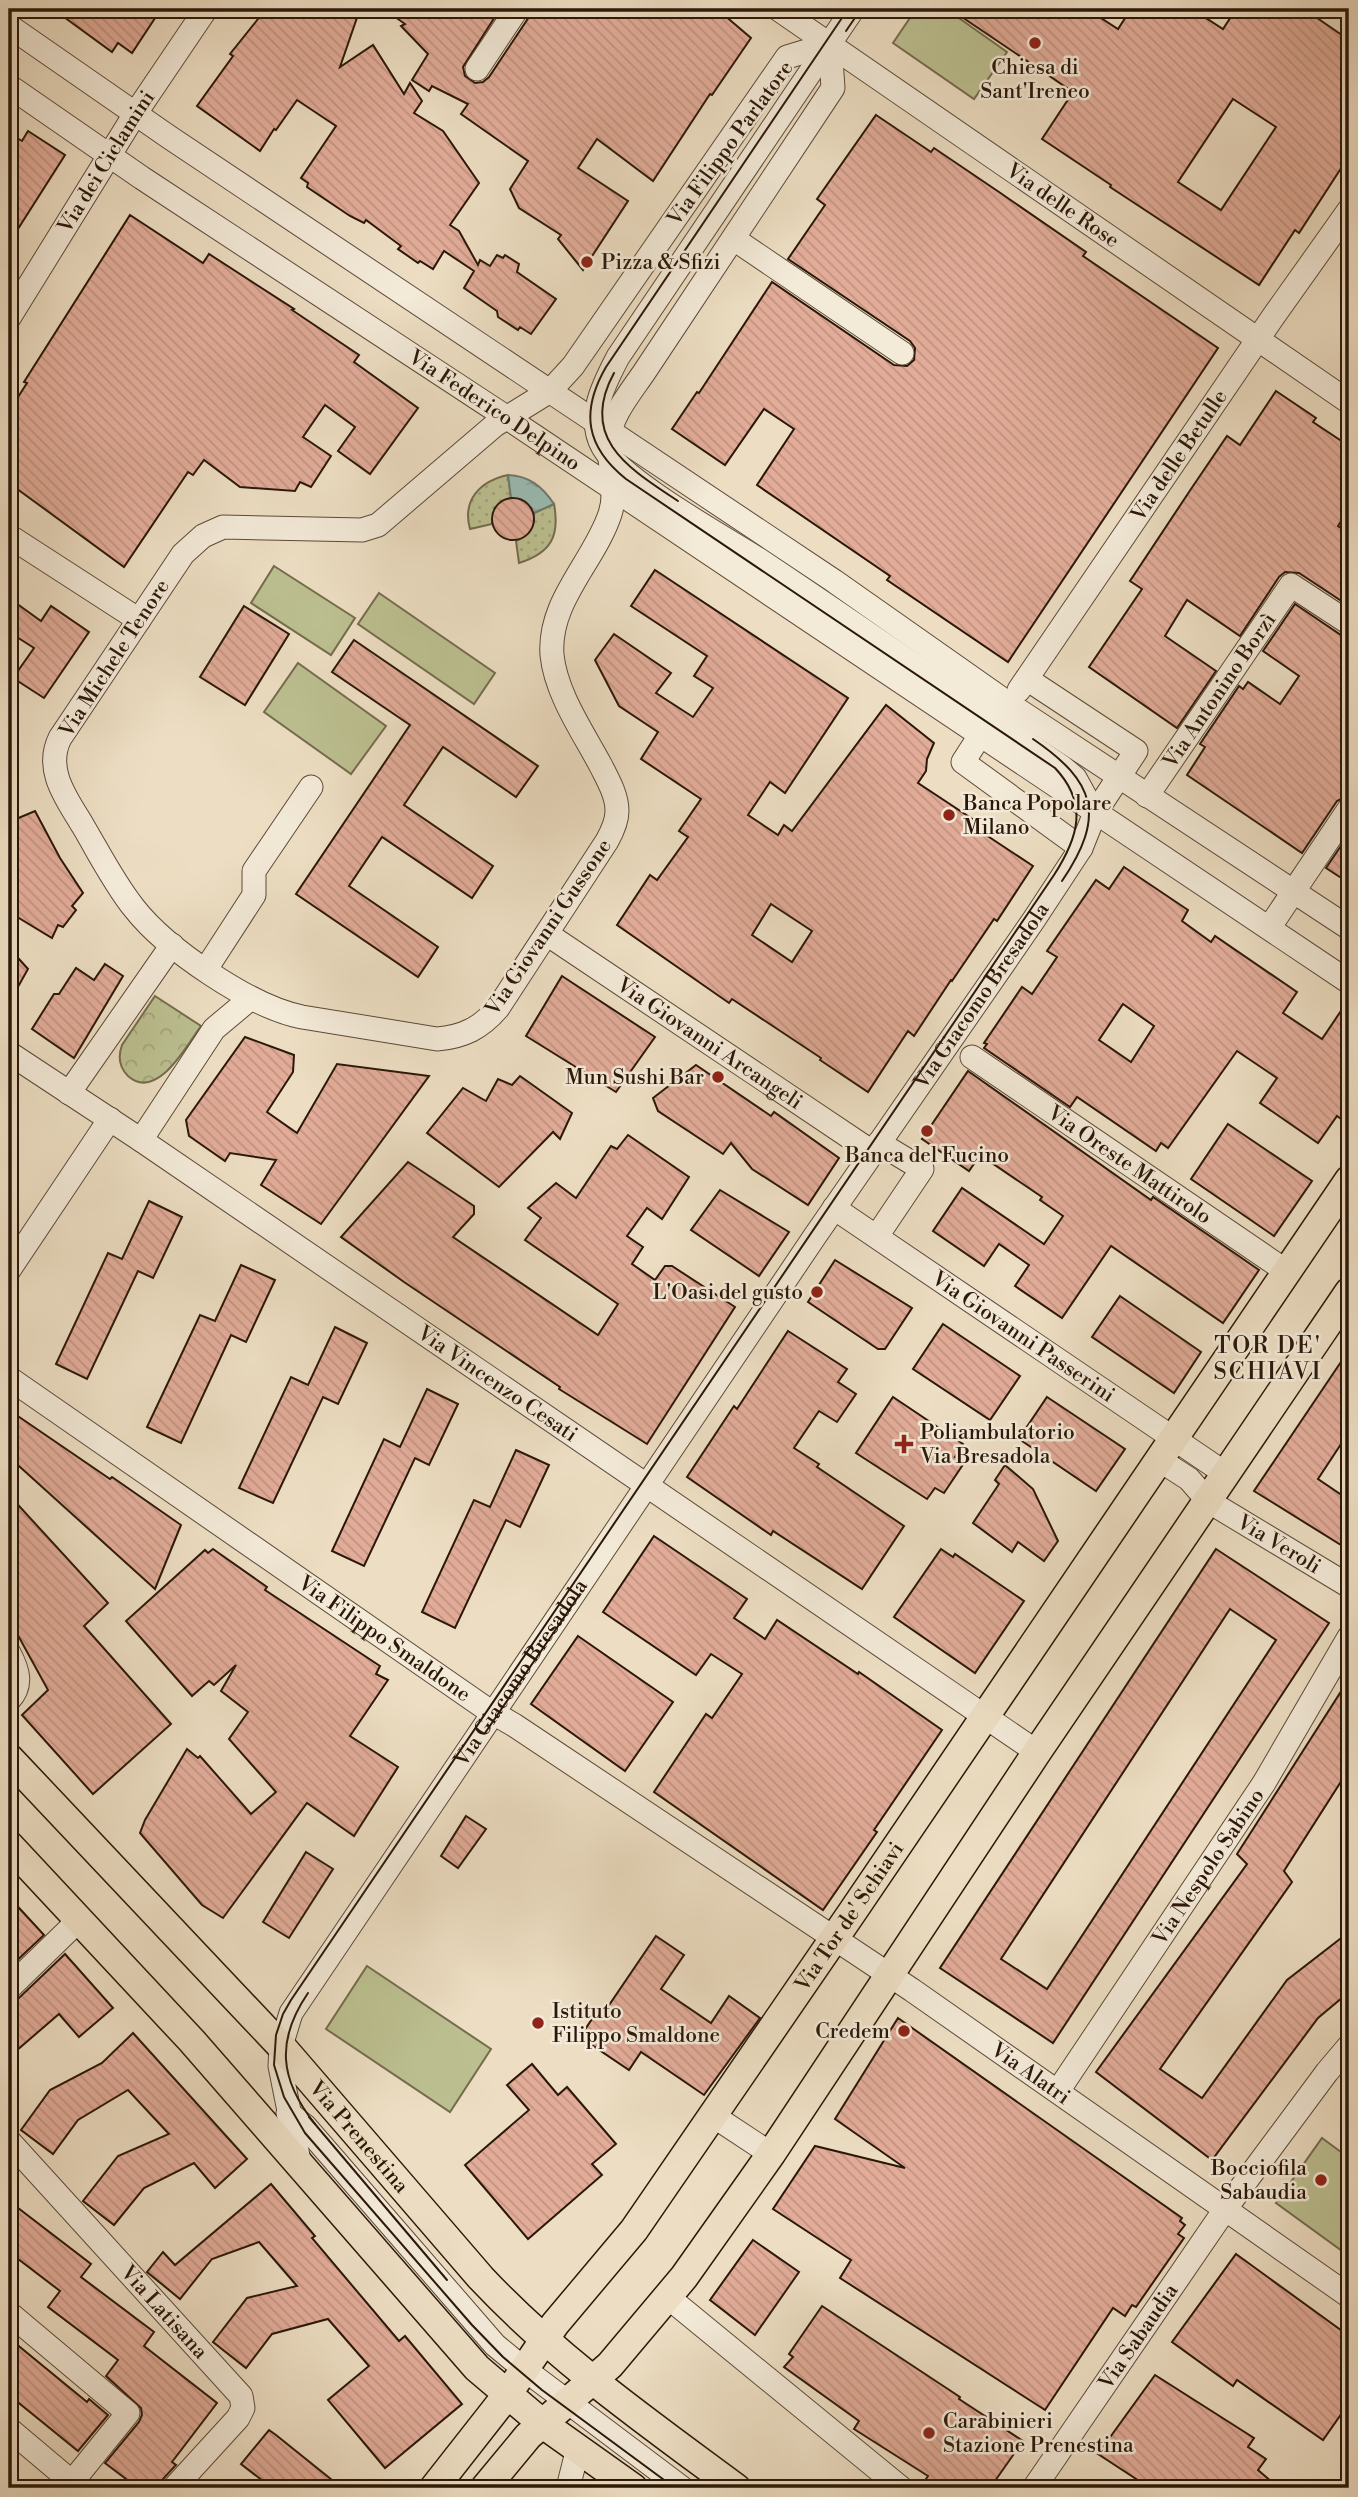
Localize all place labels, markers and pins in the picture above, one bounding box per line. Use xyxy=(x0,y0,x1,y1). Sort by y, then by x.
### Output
marker: Chiesa di Sant'Ireneo xyxy=(1027,35,1043,51)
place label: Chiesa di Sant'Ireneo xyxy=(980,55,1090,105)
place label: Pizza & Sfizi xyxy=(601,250,721,276)
marker: Pizza & Sfizi xyxy=(579,254,595,270)
place label: Banca Popolare Milano xyxy=(962,791,1112,841)
marker: Banca Popolare Milano xyxy=(941,807,957,823)
place label: Mun Sushi Bar xyxy=(565,1065,704,1091)
marker: Mun Sushi Bar xyxy=(710,1069,726,1085)
marker: Banca del Fucino xyxy=(919,1123,935,1139)
place label: Banca del Fucino xyxy=(844,1143,1009,1169)
place label: L'Oasi del gusto xyxy=(653,1280,803,1306)
marker: L'Oasi del gusto xyxy=(809,1284,825,1300)
place label: Poliambulatorio Via Bresadola xyxy=(919,1420,1075,1470)
marker: Poliambulatorio Via Bresadola xyxy=(894,1434,914,1454)
place label: Istituto Filippo Smaldone xyxy=(552,1999,720,2049)
marker: Istituto Filippo Smaldone xyxy=(530,2015,546,2031)
place label: Credem xyxy=(815,2019,890,2045)
marker: Credem xyxy=(896,2023,912,2039)
place label: Bocciofila Sabaudia xyxy=(1210,2156,1307,2206)
marker: Bocciofila Sabaudia xyxy=(1313,2172,1329,2188)
place label: Carabinieri Stazione Prenestina xyxy=(943,2409,1134,2459)
marker: Carabinieri Stazione Prenestina xyxy=(921,2425,937,2441)

